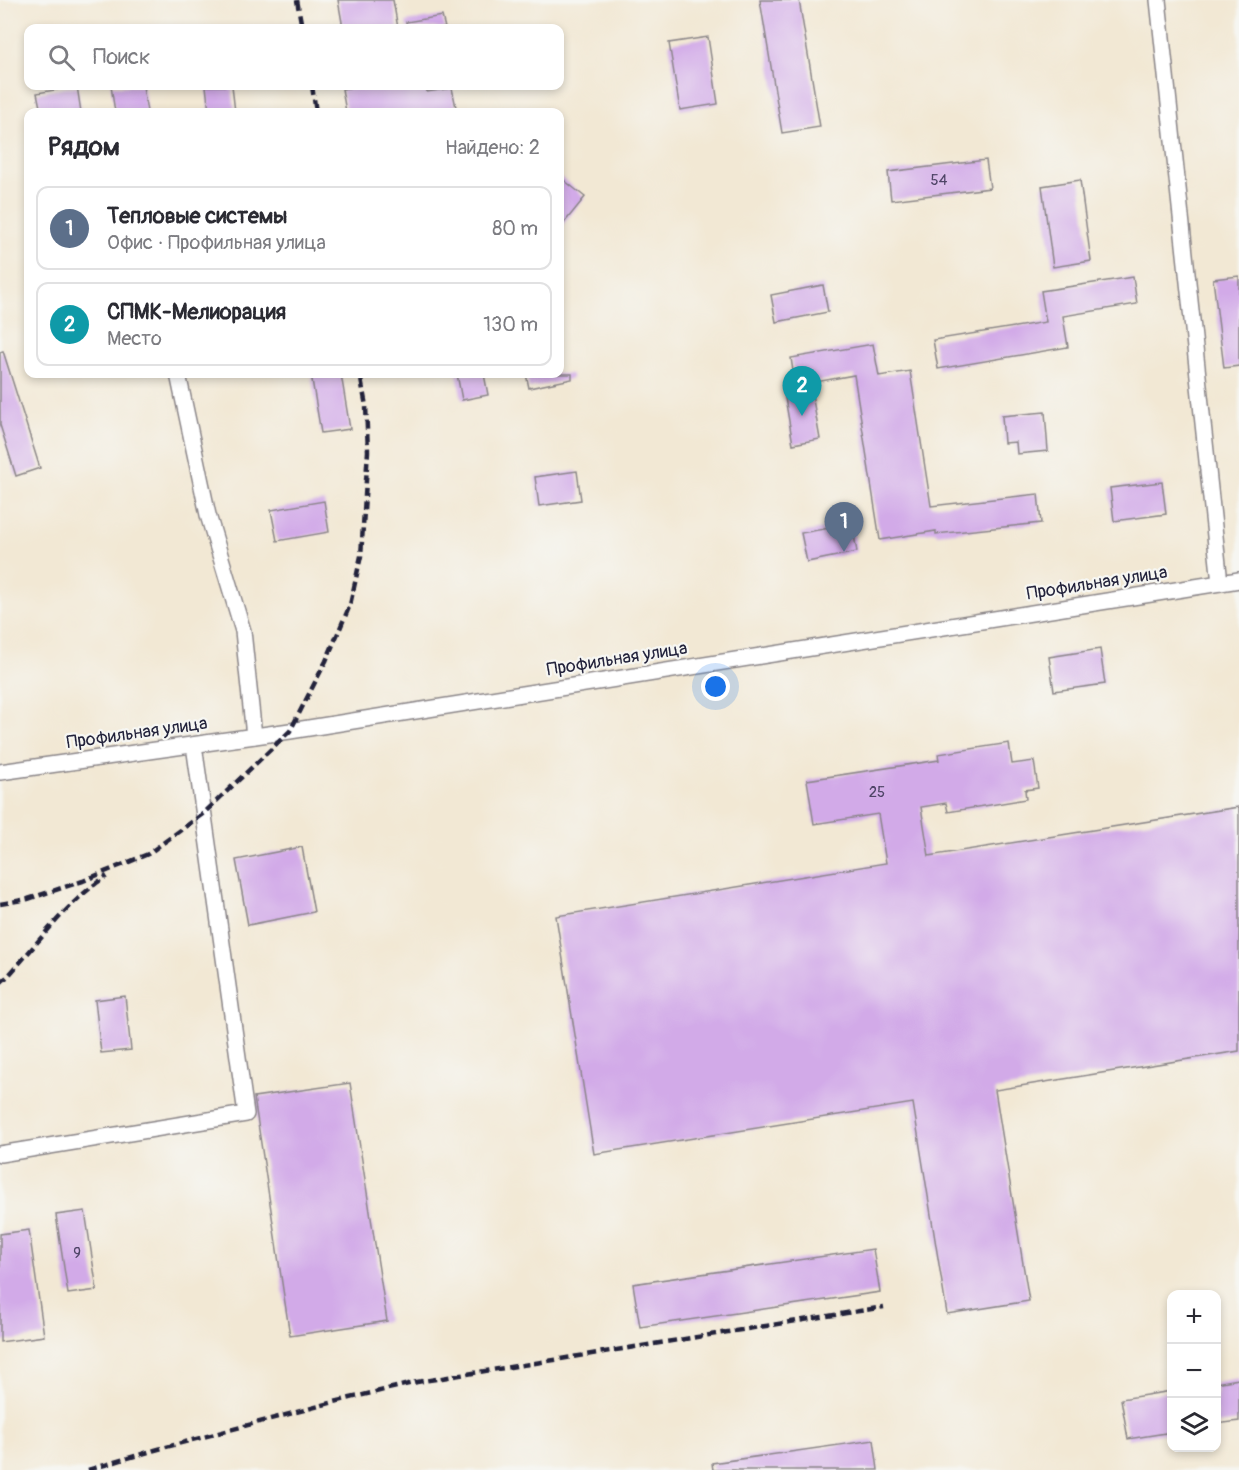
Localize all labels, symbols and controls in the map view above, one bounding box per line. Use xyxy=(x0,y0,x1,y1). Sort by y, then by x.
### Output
search box xyxy=(24,24,564,90)
icon: search xyxy=(45,41,78,74)
text: Поиск xyxy=(93,43,150,71)
text: Рядом xyxy=(48,131,120,163)
text: Найдено: 2 xyxy=(445,135,540,160)
house number: 54 xyxy=(931,171,948,190)
text: Тепловые системы xyxy=(107,202,287,230)
text: 1 xyxy=(66,216,73,241)
text: 80 m xyxy=(492,216,538,241)
text: Офис · Профильная улица xyxy=(107,230,326,255)
text: СПМК-Мелиорация xyxy=(107,298,286,326)
text: 2 xyxy=(64,312,75,337)
text: 130 m xyxy=(483,312,538,337)
text: Место xyxy=(107,326,162,351)
pin: 2 xyxy=(782,366,822,416)
pin: 1 xyxy=(824,502,864,552)
street label: Профильная улица xyxy=(1025,561,1169,605)
street label: Профильная улица xyxy=(545,637,689,681)
your location xyxy=(701,672,730,701)
street label: Профильная улица xyxy=(65,712,209,754)
house number: 25 xyxy=(869,783,885,802)
house number: 9 xyxy=(73,1244,81,1263)
map controls xyxy=(1167,1290,1221,1452)
button: + xyxy=(1167,1290,1221,1344)
button: − xyxy=(1167,1344,1221,1398)
button: layers xyxy=(1167,1398,1221,1452)

